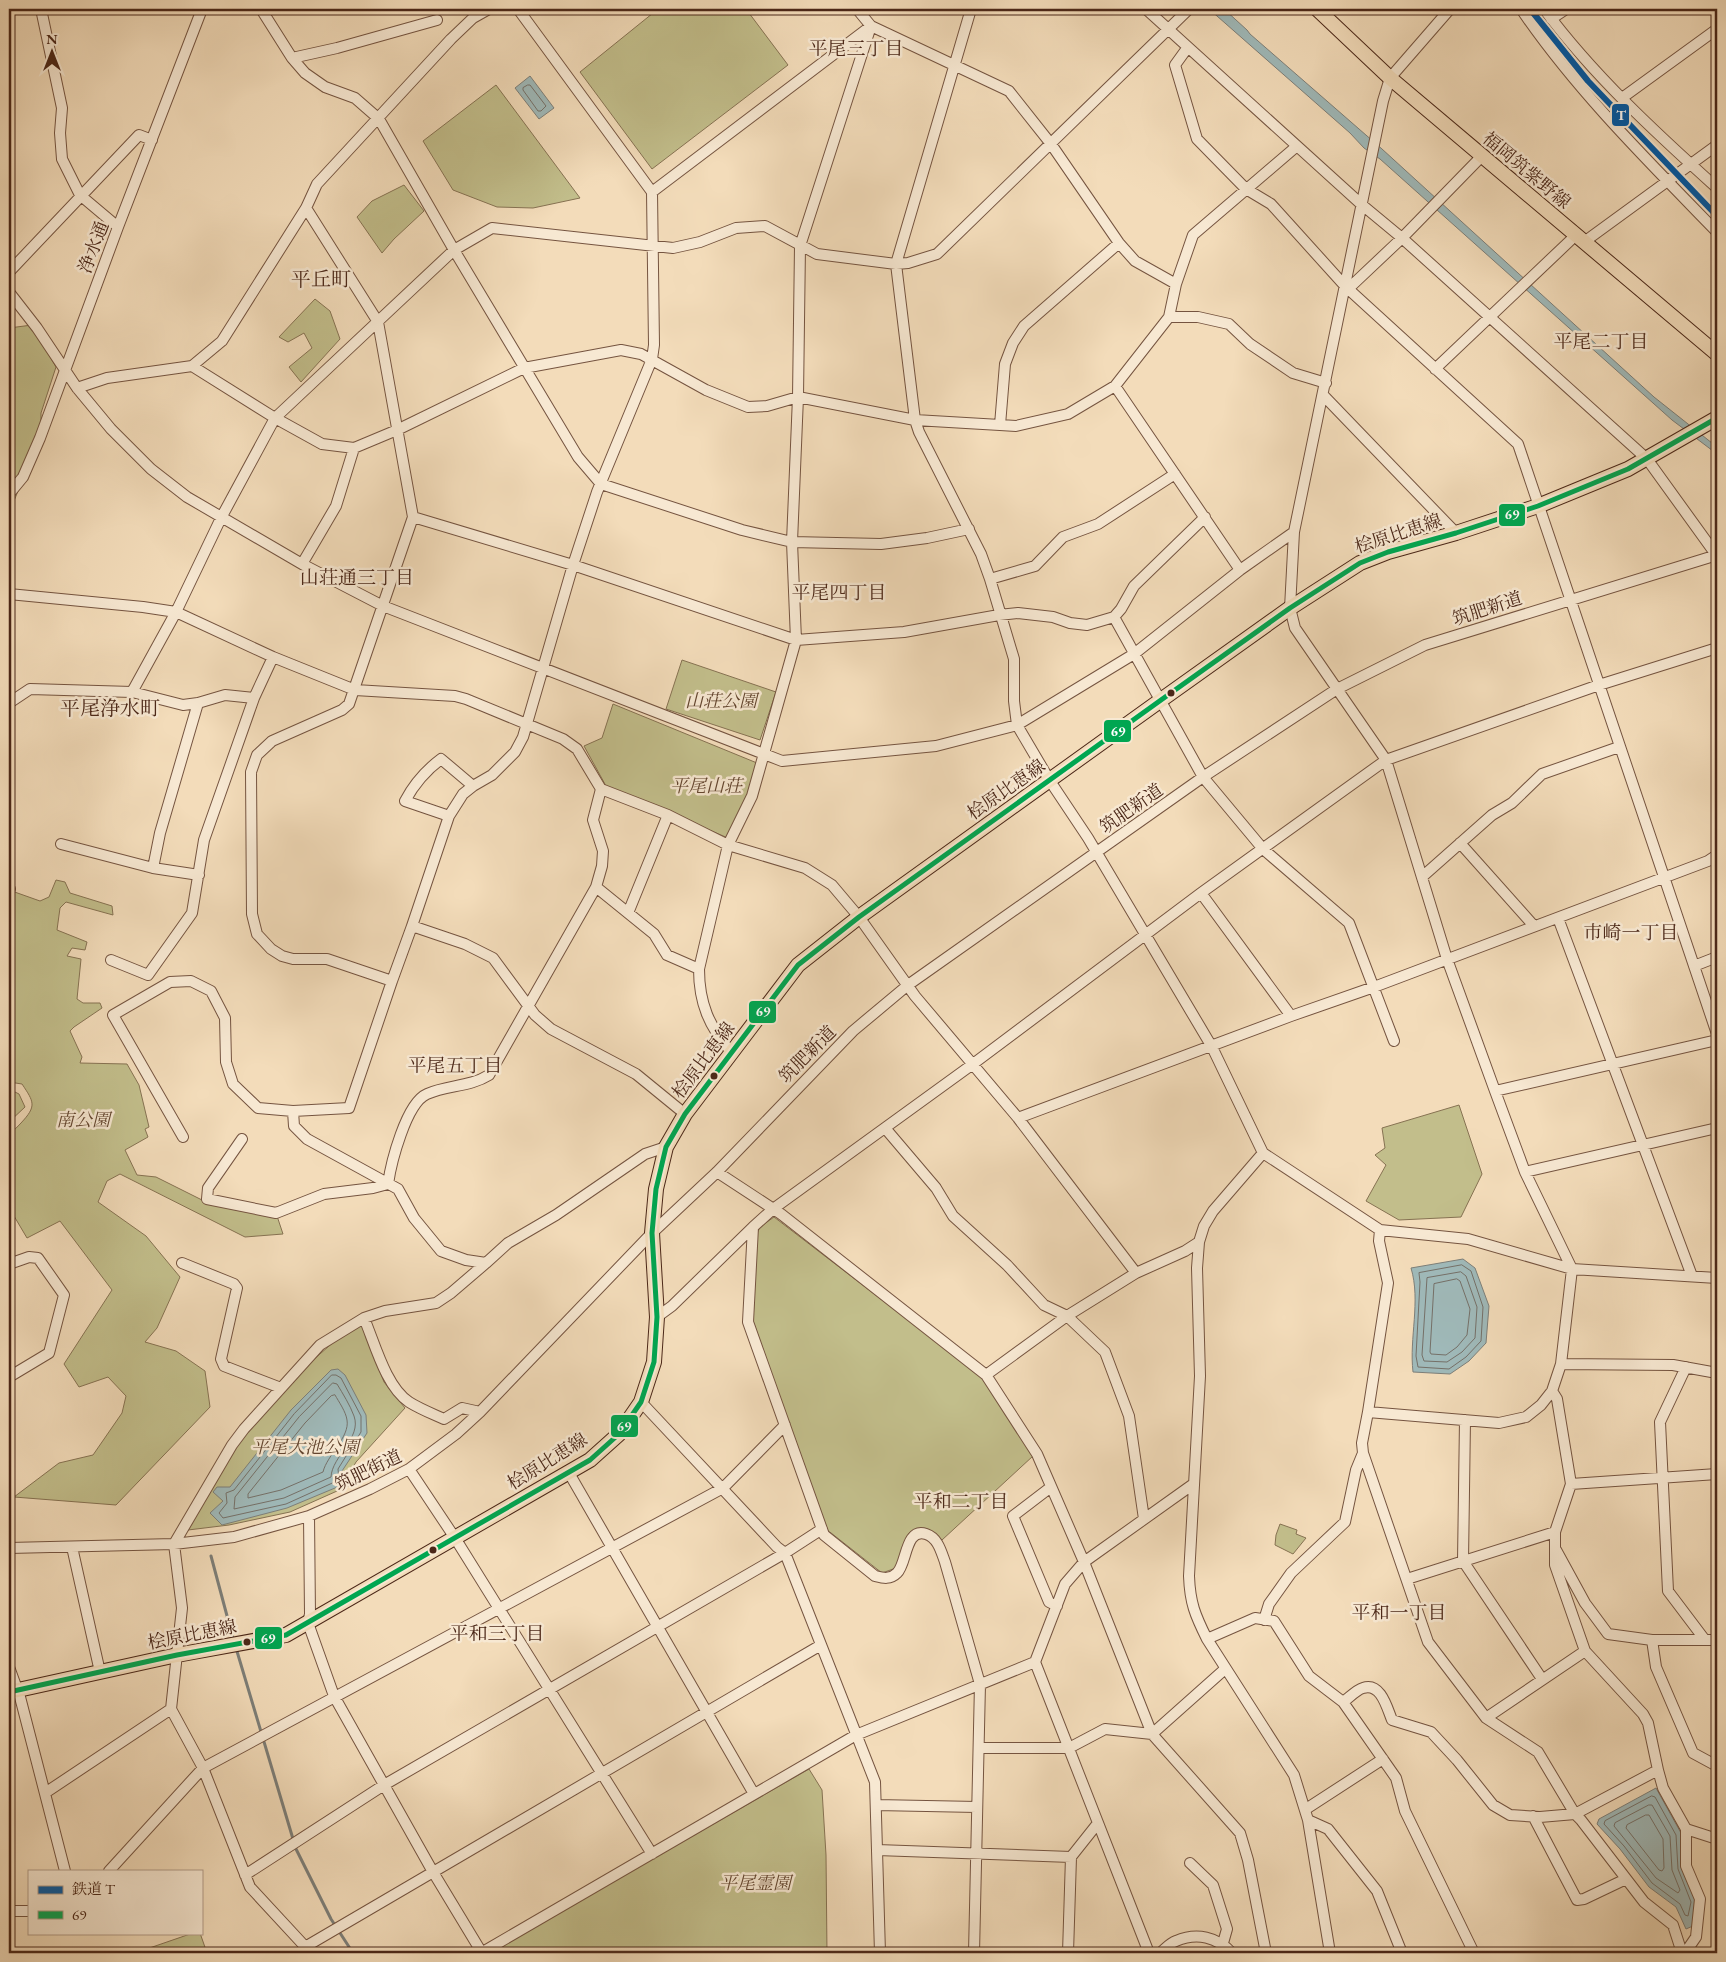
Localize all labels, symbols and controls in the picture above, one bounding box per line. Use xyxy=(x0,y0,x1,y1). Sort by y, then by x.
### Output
north arrow xyxy=(28,28,78,78)
text: N xyxy=(46,30,58,48)
district label: 平尾三丁目 xyxy=(808,36,904,61)
line badge: T xyxy=(1611,103,1630,127)
text: T xyxy=(1616,106,1626,124)
street label: 福岡筑紫野線 xyxy=(1478,126,1576,214)
street label: 浄水通 xyxy=(73,218,113,276)
district label: 平丘町 xyxy=(291,266,351,292)
district label: 平尾二丁目 xyxy=(1553,329,1649,354)
line badge: 69 xyxy=(1498,503,1526,527)
text: 69 xyxy=(1505,505,1520,523)
street label: 桧原比恵線 xyxy=(1352,508,1444,558)
district label: 山荘通三丁目 xyxy=(300,565,414,590)
district label: 平尾四丁目 xyxy=(791,580,887,605)
street label: 筑肥新道 xyxy=(1449,586,1525,630)
unlabelled marker xyxy=(1166,688,1176,698)
park label: 山荘公園 xyxy=(685,689,760,712)
district label: 平尾浄水町 xyxy=(60,695,160,721)
line badge: 69 xyxy=(1103,719,1132,743)
text: 69 xyxy=(1111,722,1126,740)
street label: 桧原比恵線 xyxy=(963,754,1049,824)
park label: 平尾山荘 xyxy=(670,774,745,797)
street label: 筑肥新道 xyxy=(1095,778,1167,838)
district label: 市崎一丁目 xyxy=(1583,920,1679,945)
line badge: 69 xyxy=(748,1000,777,1024)
text: 69 xyxy=(756,1002,771,1020)
street label: 桧原比恵線 xyxy=(667,1017,739,1103)
street label: 筑肥新道 xyxy=(773,1020,841,1088)
district label: 平尾五丁目 xyxy=(407,1053,503,1078)
unlabelled marker xyxy=(709,1071,719,1081)
park label: 南公園 xyxy=(56,1108,113,1131)
line badge: 69 xyxy=(610,1414,639,1438)
text: 69 xyxy=(617,1417,632,1435)
street label: 桧原比恵線 xyxy=(503,1427,591,1495)
park label: 平尾大池公園 xyxy=(251,1435,362,1458)
street label: 筑肥街道 xyxy=(331,1444,405,1496)
district label: 平和二丁目 xyxy=(913,1489,1009,1514)
unlabelled marker xyxy=(428,1545,438,1555)
district label: 平和一丁目 xyxy=(1351,1600,1447,1625)
street label: 桧原比恵線 xyxy=(146,1614,238,1654)
district label: 平和三丁目 xyxy=(449,1621,545,1646)
line badge: 69 xyxy=(254,1626,283,1650)
text: 69 xyxy=(261,1629,276,1647)
unlabelled marker xyxy=(242,1637,252,1647)
legend xyxy=(28,1870,202,1934)
park label: 平尾霊園 xyxy=(719,1871,794,1894)
text: 鉄道 T xyxy=(72,1879,116,1898)
text: 69 xyxy=(72,1905,86,1924)

